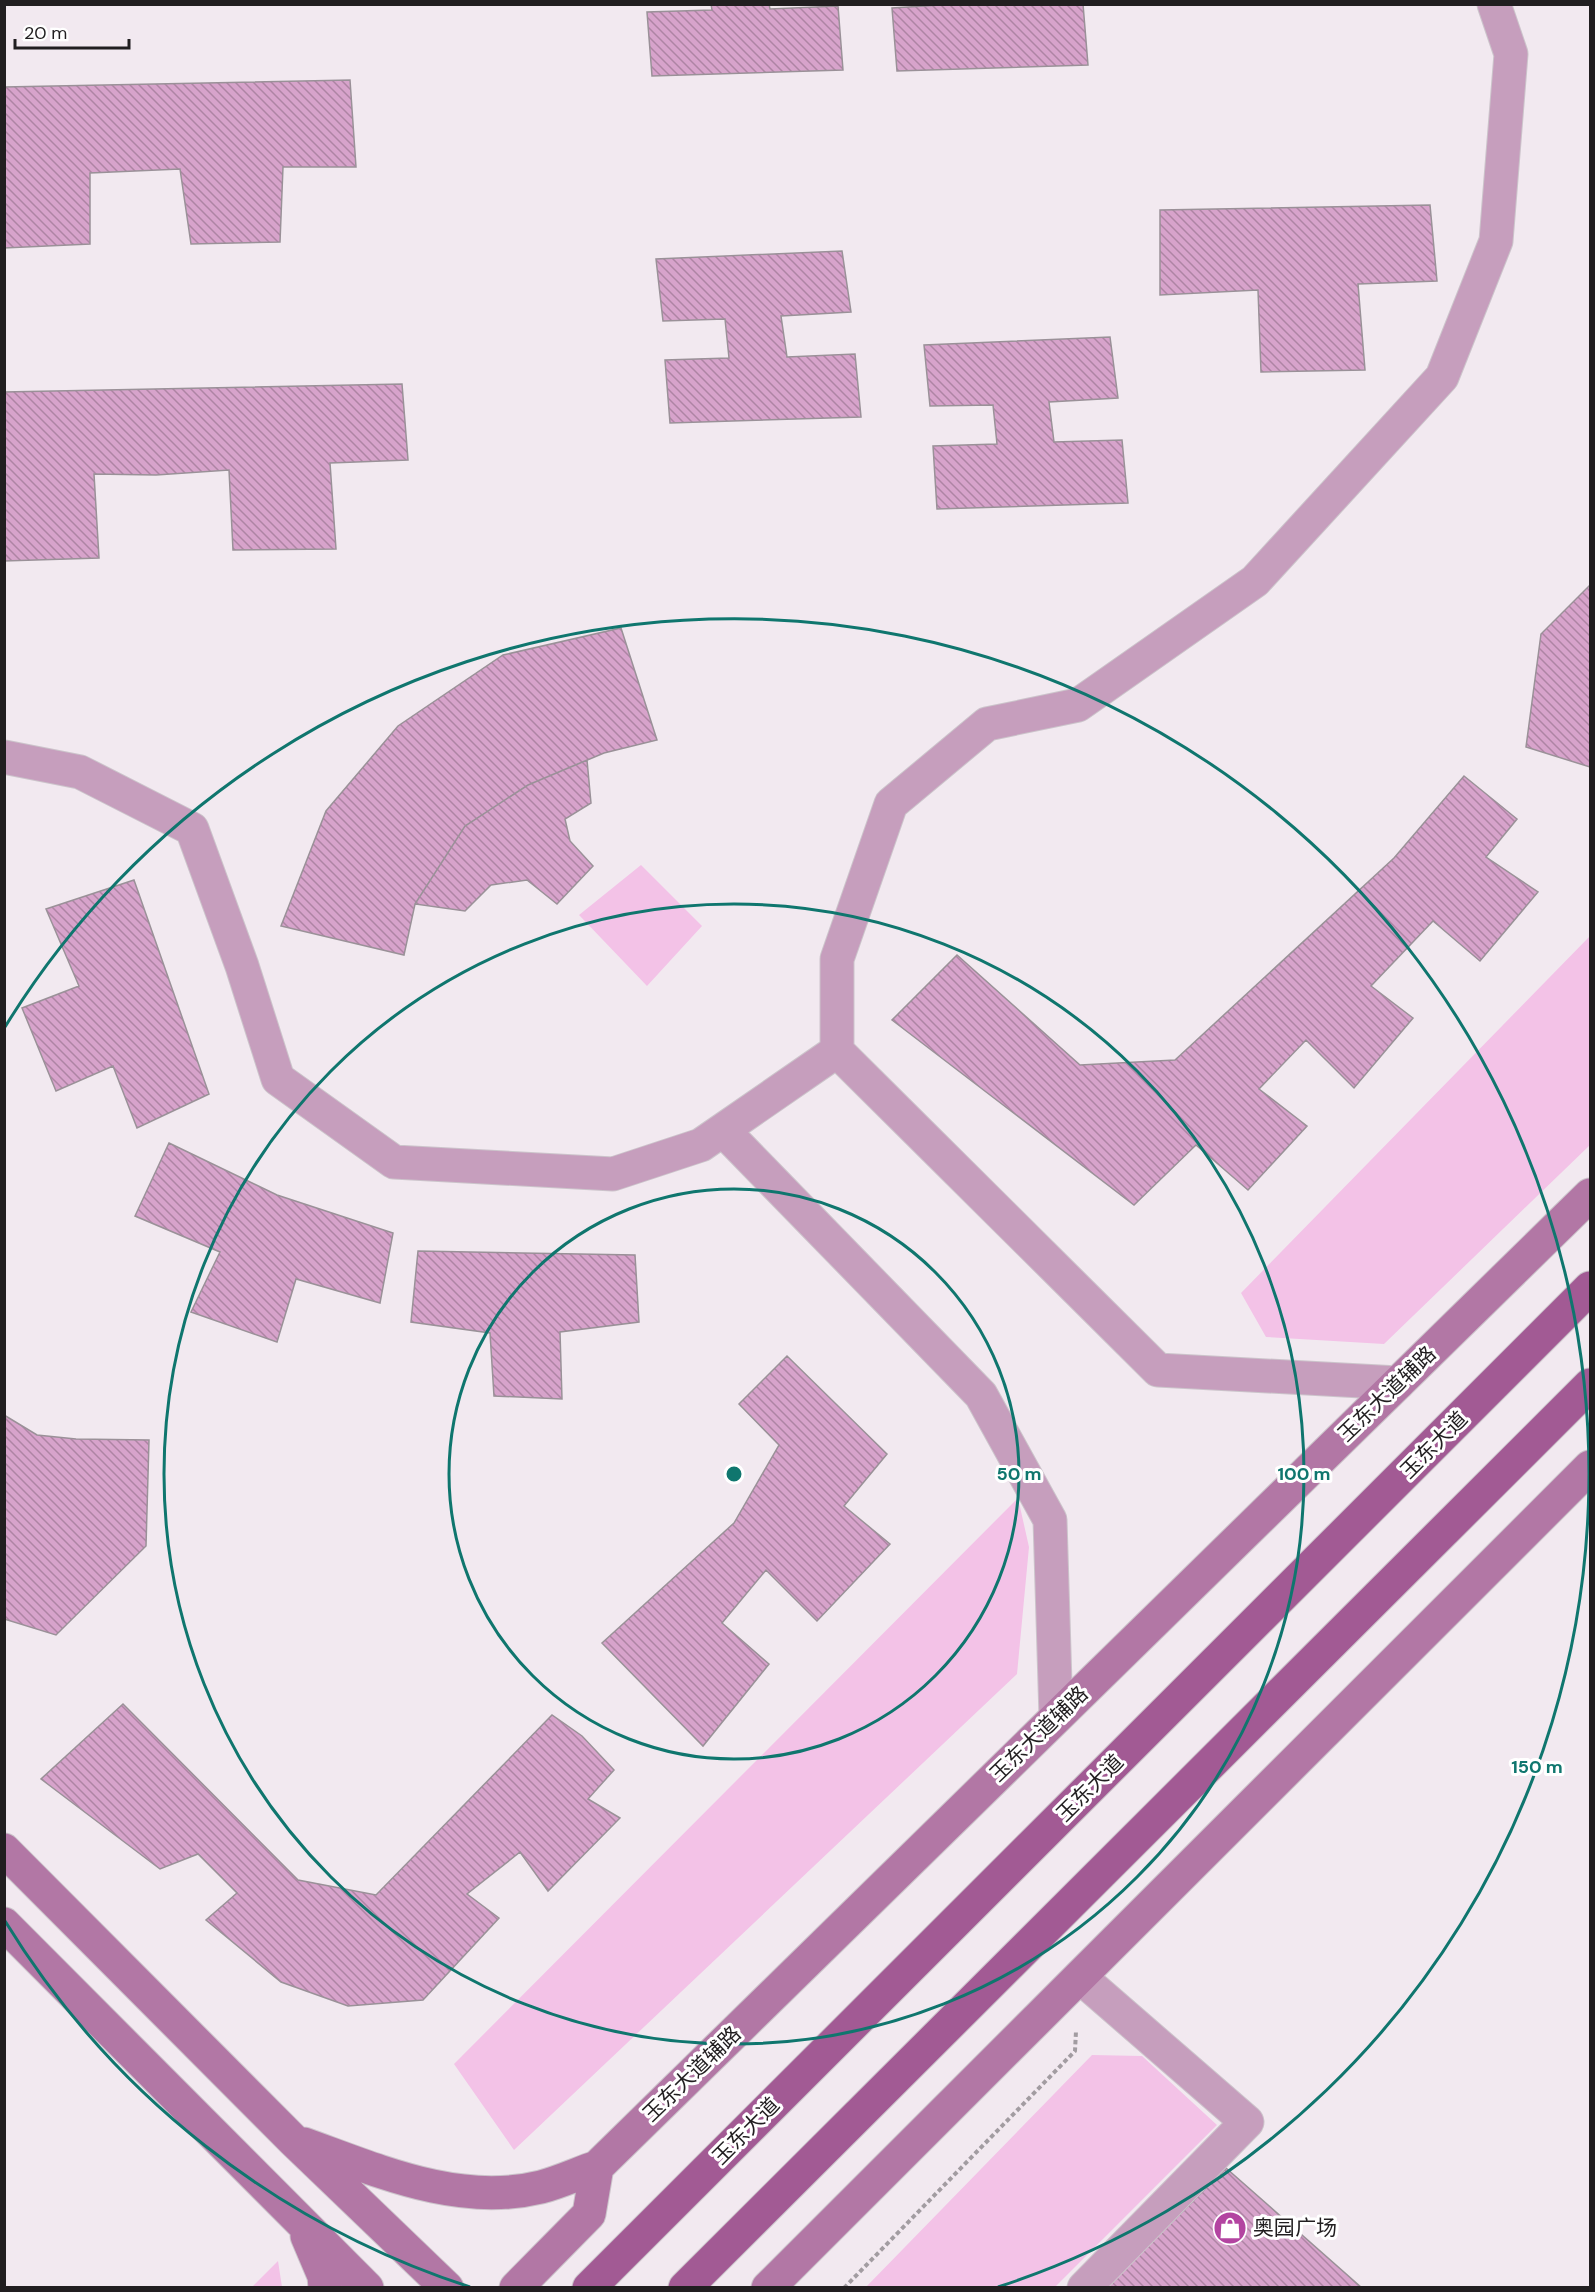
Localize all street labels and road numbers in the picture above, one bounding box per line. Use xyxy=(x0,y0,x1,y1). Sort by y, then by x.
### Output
street label: 玉东大道辅路 xyxy=(1333,1341,1441,1447)
street label: 玉东大道 xyxy=(1395,1406,1473,1484)
street label: 玉东大道辅路 xyxy=(985,1681,1093,1787)
street label: 玉东大道 xyxy=(1051,1749,1129,1827)
street label: 玉东大道辅路 xyxy=(637,2020,747,2128)
street label: 玉东大道 xyxy=(706,2091,786,2171)

